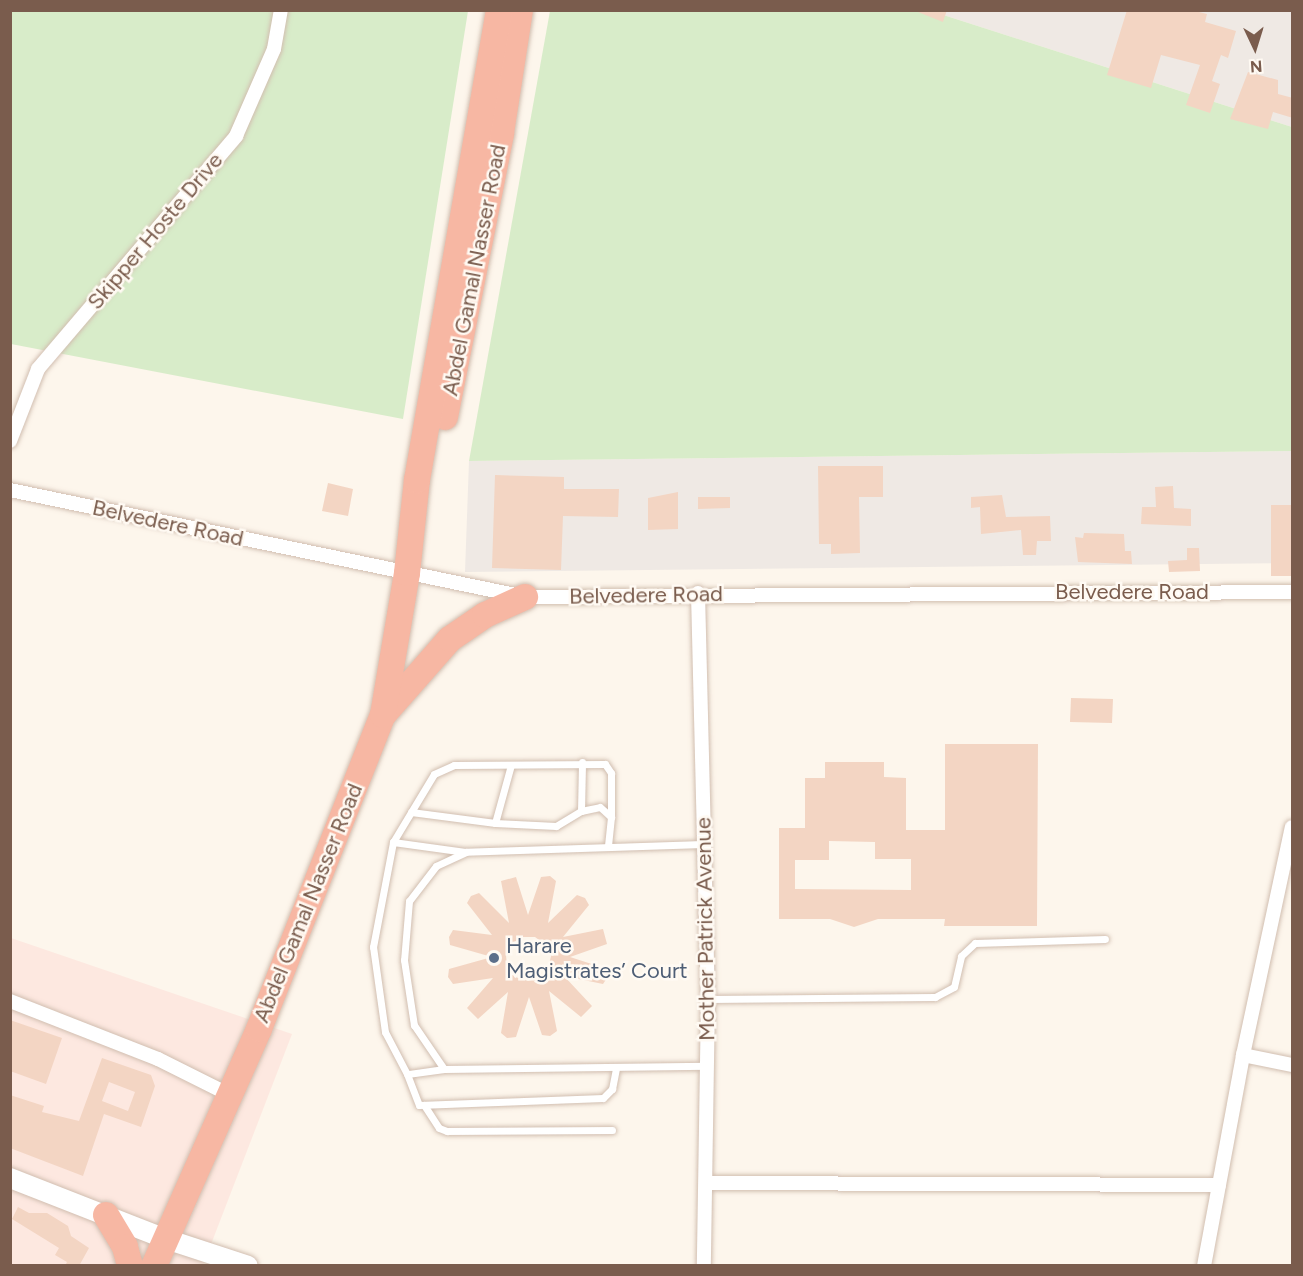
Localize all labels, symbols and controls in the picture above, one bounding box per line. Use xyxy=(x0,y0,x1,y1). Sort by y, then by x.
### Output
north arrow xyxy=(1225,18,1285,78)
text: N xyxy=(1249,57,1263,76)
street label: Abdel Gamal Nasser Road xyxy=(437,142,511,398)
street label: Skipper Hoste Drive xyxy=(82,147,228,315)
street label: Belvedere Road xyxy=(90,494,246,552)
street label: Belvedere Road xyxy=(1055,579,1209,605)
street label: Belvedere Road xyxy=(569,580,723,610)
street label: Abdel Gamal Nasser Road xyxy=(248,780,368,1026)
street label: Mother Patrick Avenue xyxy=(690,817,720,1041)
place label: Harare Magistrates’ Court xyxy=(506,932,688,984)
marker: Harare Magistrates’ Court xyxy=(487,951,501,965)

